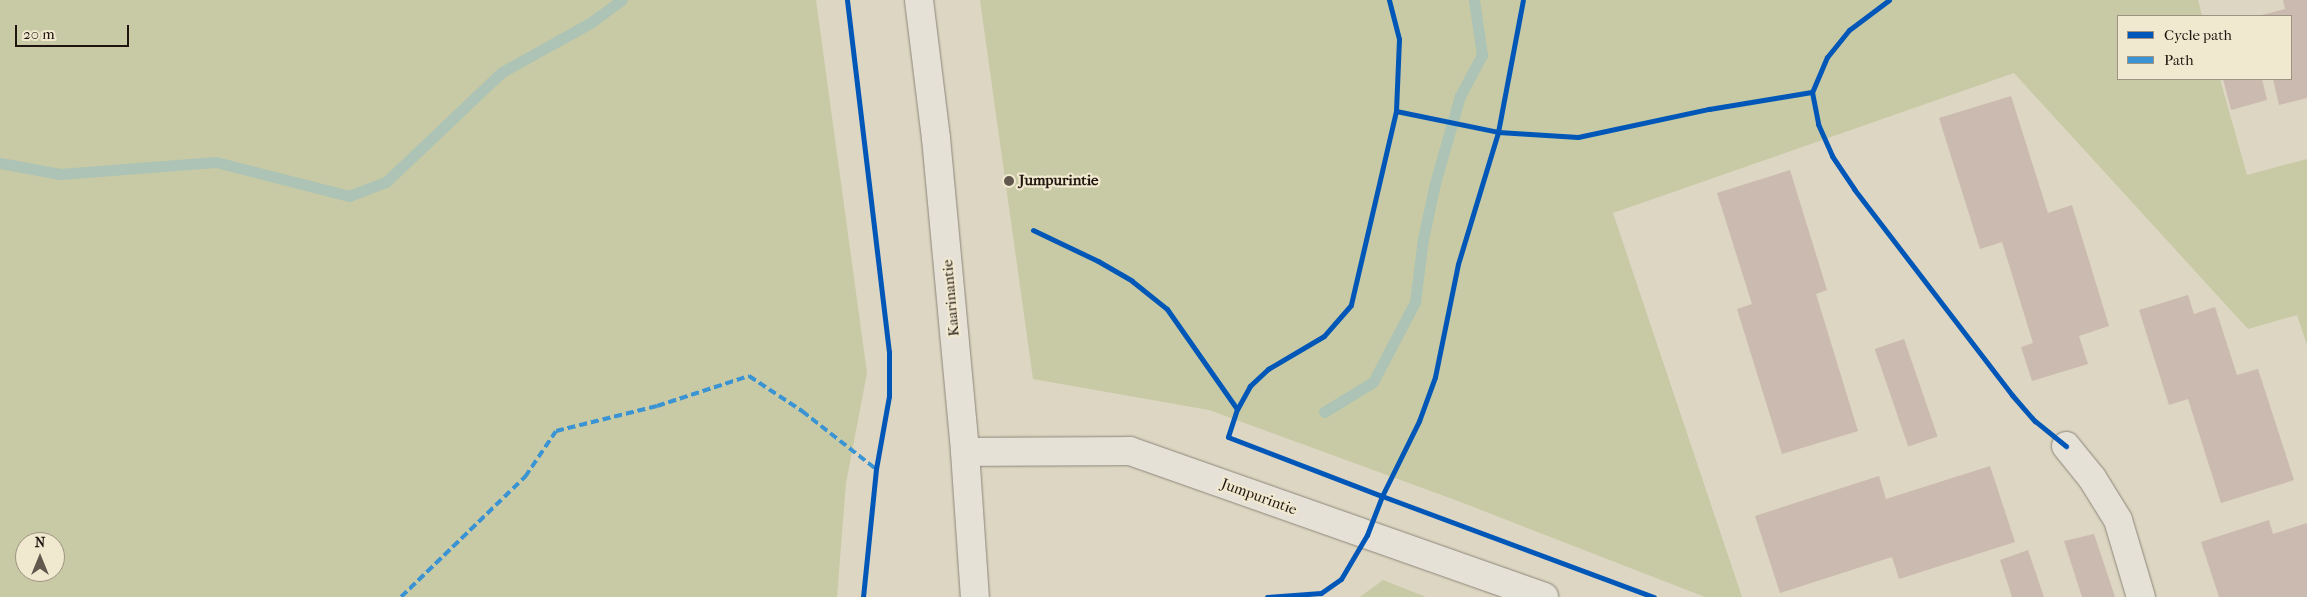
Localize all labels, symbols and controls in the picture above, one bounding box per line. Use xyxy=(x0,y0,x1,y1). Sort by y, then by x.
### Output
scale bar xyxy=(18,15,131,47)
legend xyxy=(2117,15,2292,80)
text: 20 m xyxy=(23,25,55,43)
text: Cycle path xyxy=(2164,26,2232,44)
text: Path xyxy=(2164,51,2194,69)
place label: Jumpurintie xyxy=(1019,172,1098,190)
marker: Jumpurintie xyxy=(1003,175,1015,187)
street label: Kaarinantie xyxy=(939,259,963,337)
street label: Jumpurintie xyxy=(1219,475,1299,519)
north arrow xyxy=(15,532,65,582)
text: N xyxy=(35,534,45,551)

